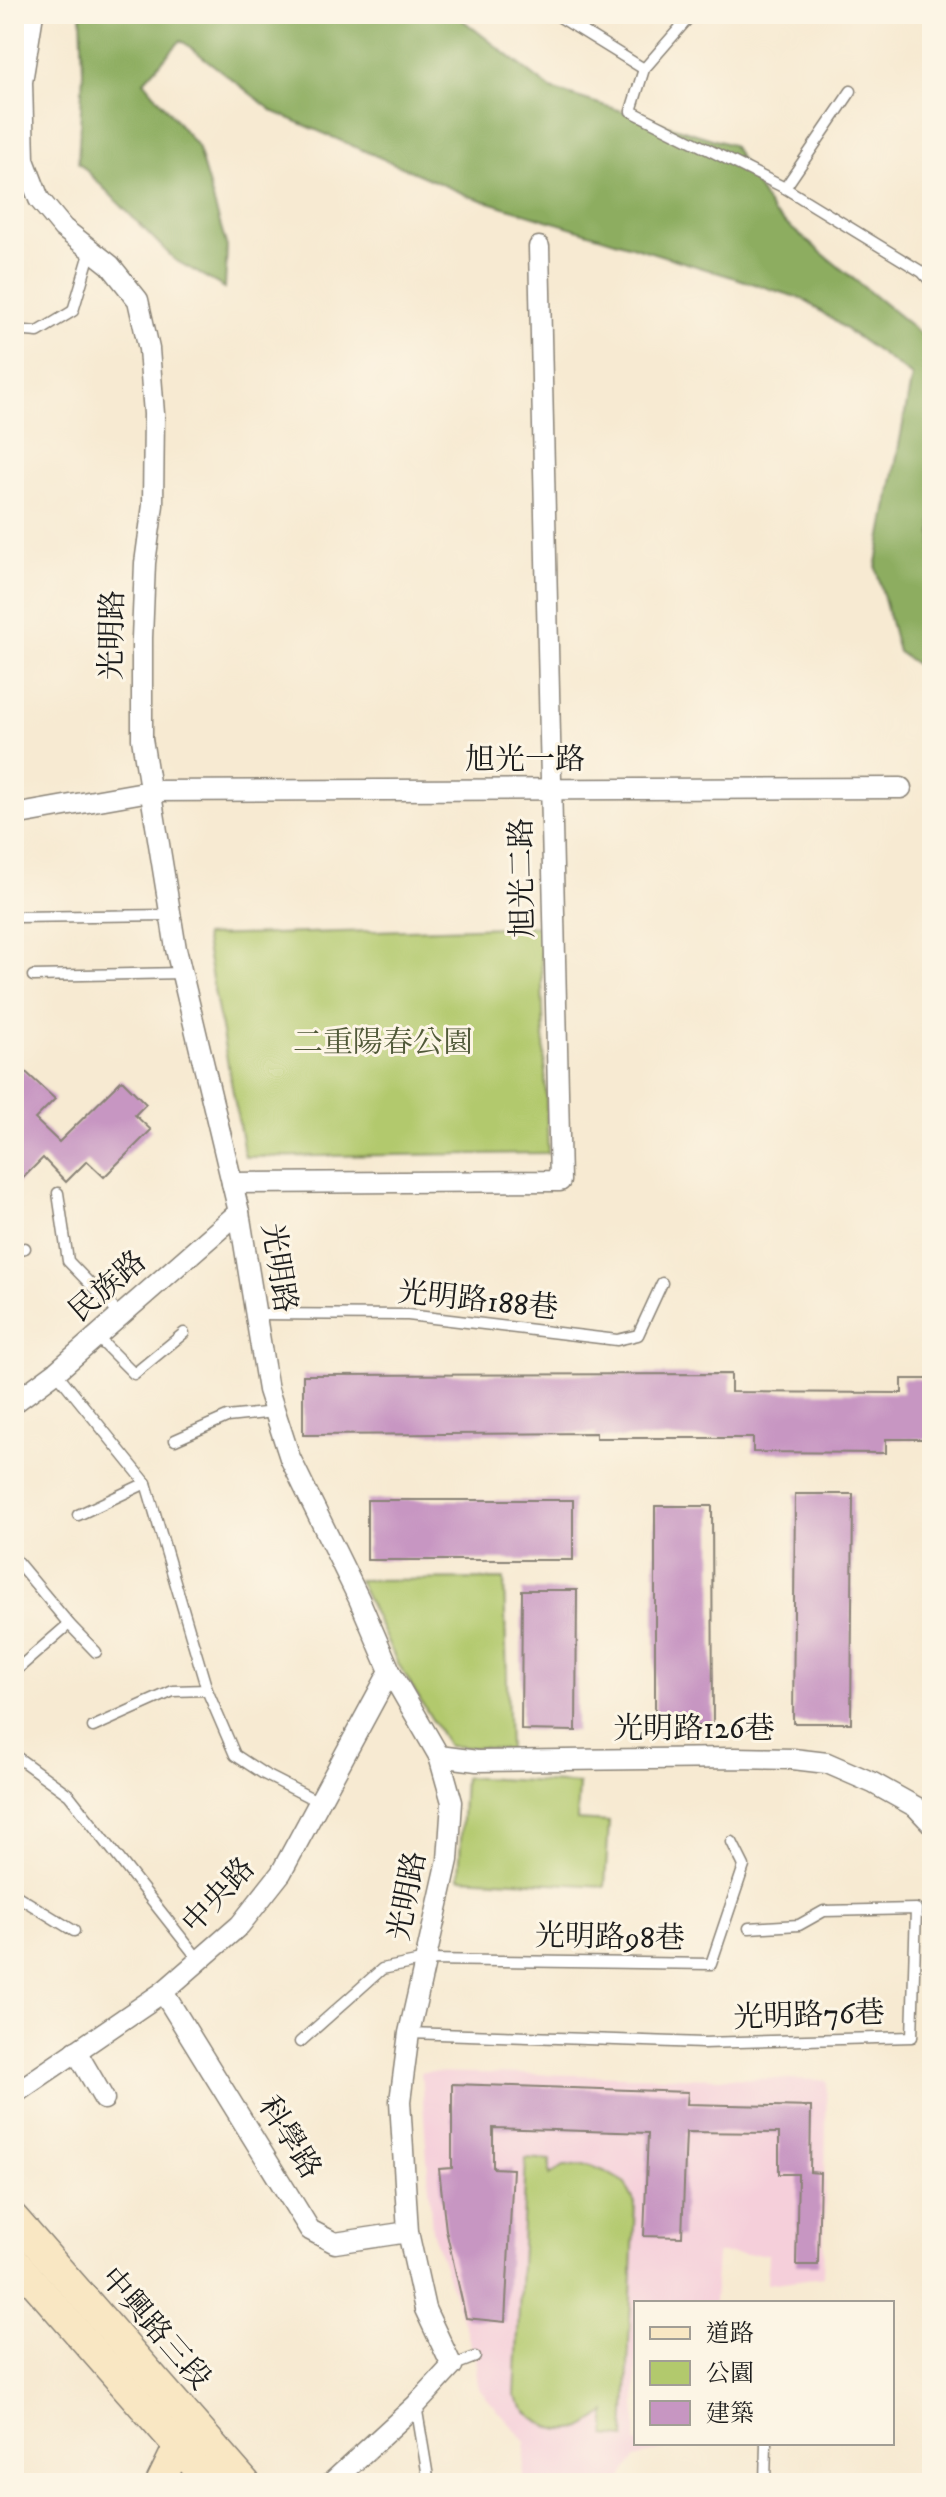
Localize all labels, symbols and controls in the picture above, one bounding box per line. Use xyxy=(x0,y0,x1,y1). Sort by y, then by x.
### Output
street label: 光明路 xyxy=(94,590,132,680)
street label: 旭光一路 xyxy=(465,742,585,779)
street label: 旭光二路 xyxy=(503,818,543,938)
park label: 二重陽春公園 xyxy=(293,1025,473,1062)
street label: 光明路 xyxy=(253,1221,303,1315)
street label: 民族路 xyxy=(62,1244,154,1330)
street label: 光明路188巷 xyxy=(396,1274,560,1328)
street label: 光明路126巷 xyxy=(613,1711,775,1748)
street label: 光明路 xyxy=(381,1848,435,1944)
street label: 中央路 xyxy=(175,1850,263,1942)
street label: 光明路98巷 xyxy=(535,1918,685,1958)
street label: 光明路76巷 xyxy=(733,1995,885,2037)
street label: 科學路 xyxy=(249,2090,329,2186)
street label: 中興路三段 xyxy=(92,2260,218,2398)
legend xyxy=(634,2301,894,2445)
text: 道路 xyxy=(706,2319,754,2349)
text: 公園 xyxy=(706,2359,754,2389)
text: 建築 xyxy=(706,2399,754,2429)

